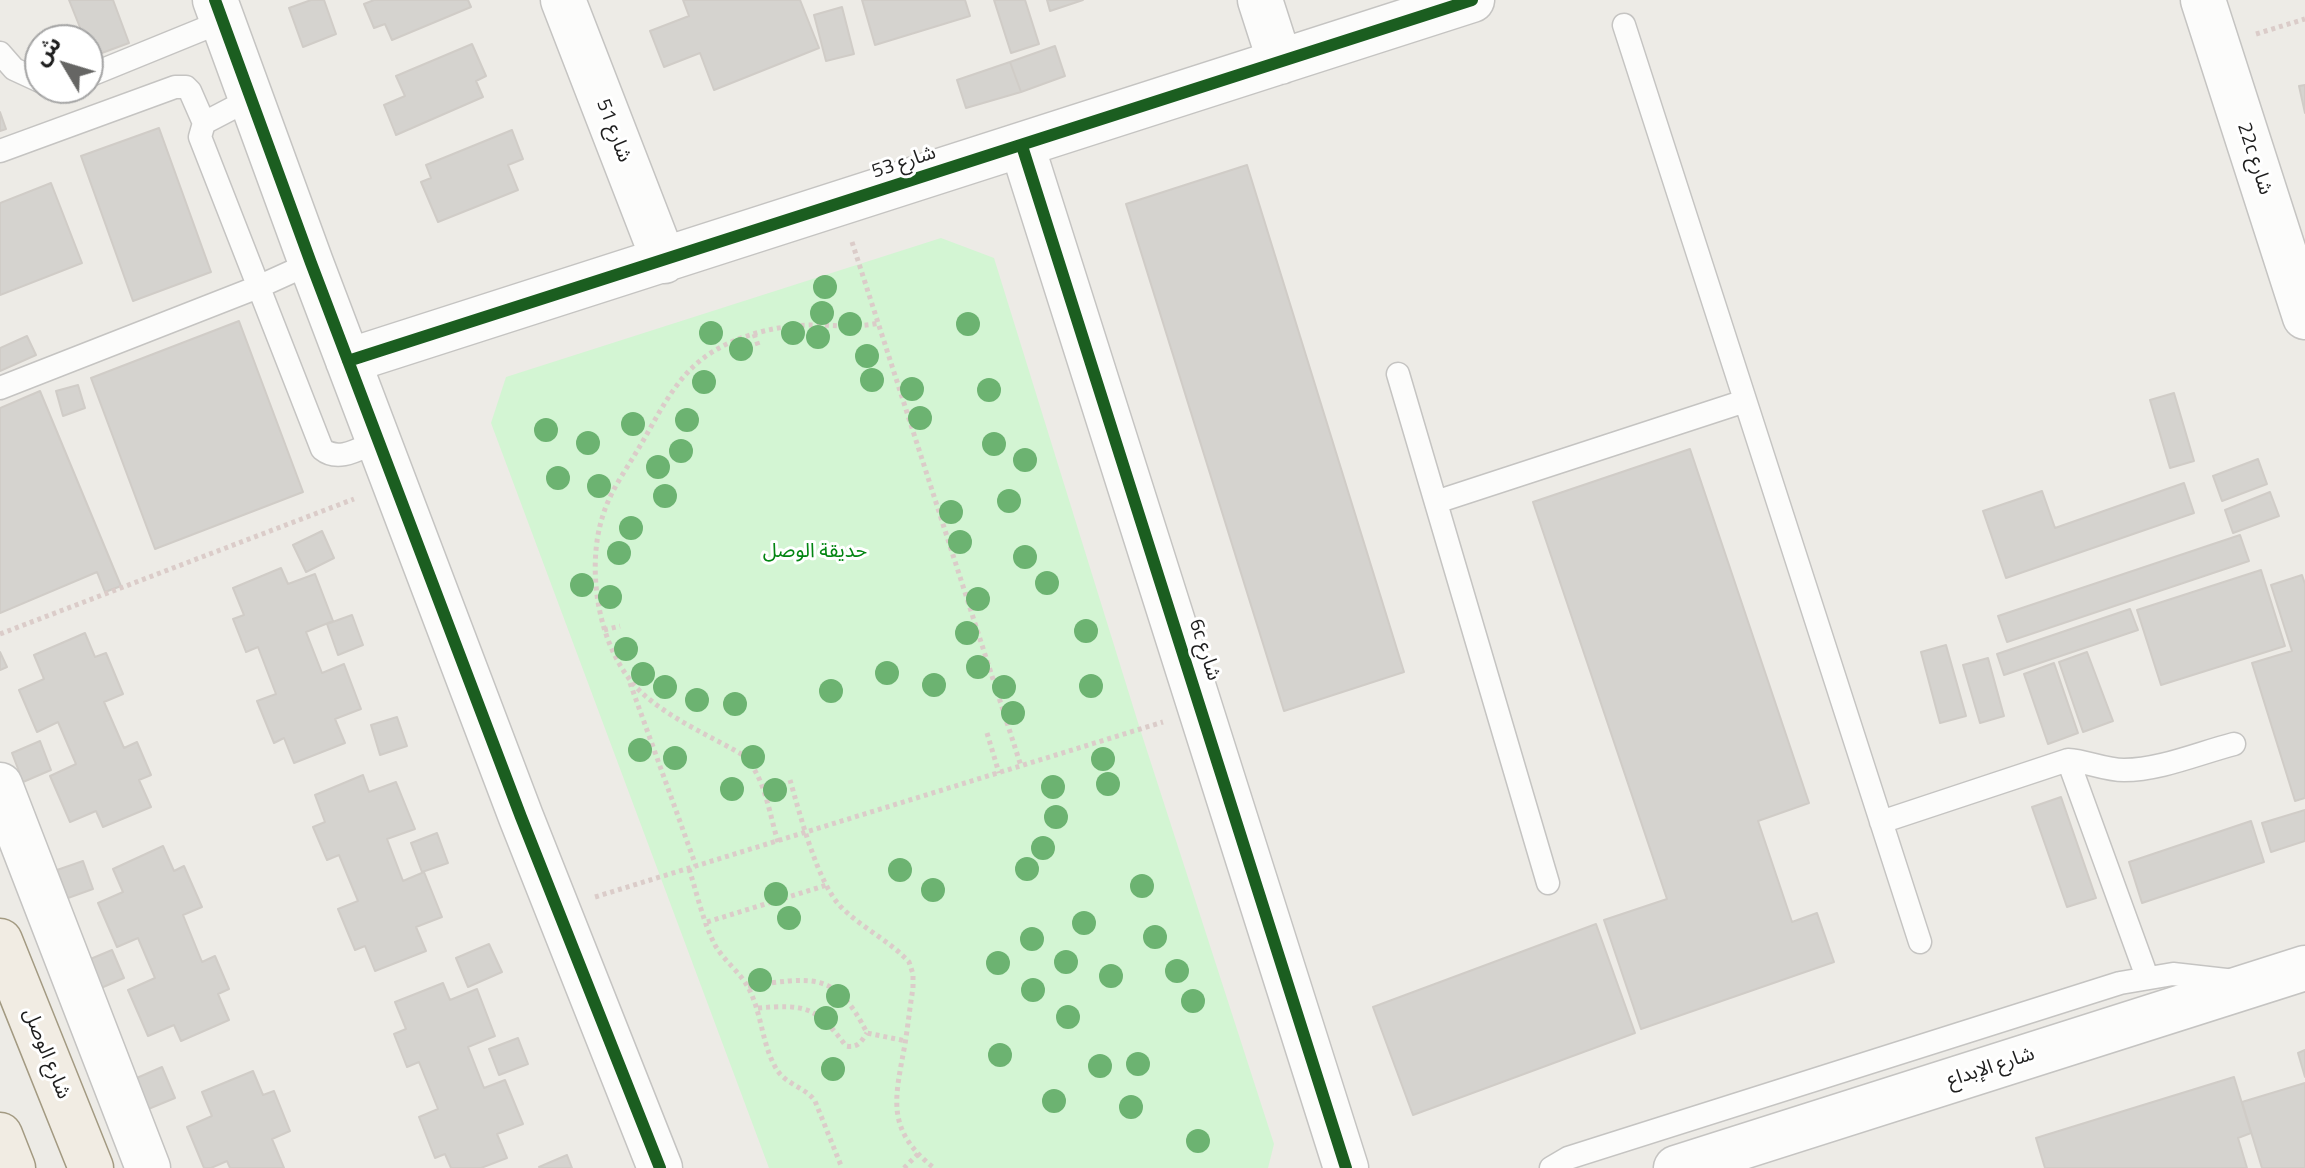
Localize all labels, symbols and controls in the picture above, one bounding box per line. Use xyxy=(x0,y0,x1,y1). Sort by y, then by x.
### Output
north arrow xyxy=(24,24,104,104)
text: ش xyxy=(24,28,69,73)
street label: شارع 51 xyxy=(590,96,636,166)
street label: 22c شارع xyxy=(2231,120,2277,198)
street label: شارع 53 xyxy=(869,141,939,185)
park label: حديقة الوصل xyxy=(763,540,867,564)
street label: 6c شارع xyxy=(1183,616,1225,684)
street label: شارع الوصل xyxy=(17,1005,75,1103)
street label: شارع الإبداع xyxy=(1944,1043,2038,1093)

